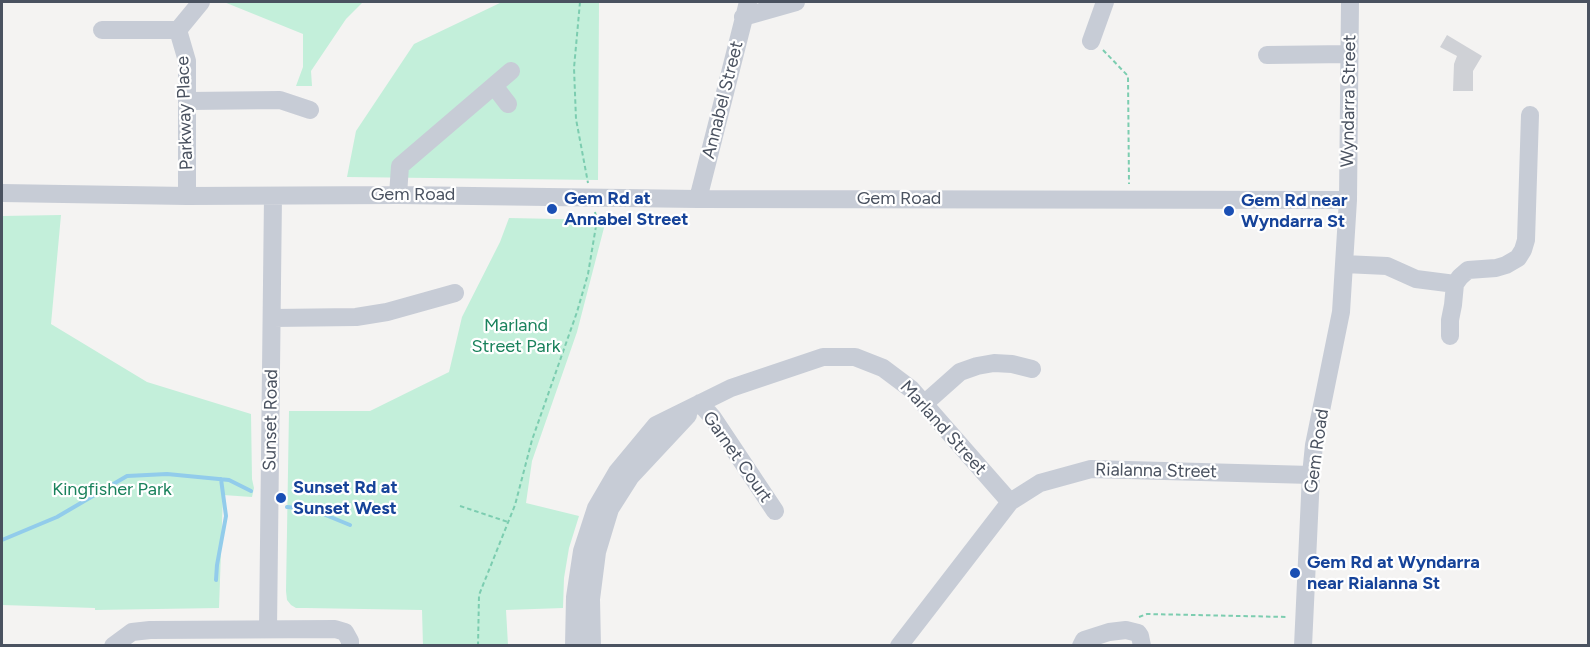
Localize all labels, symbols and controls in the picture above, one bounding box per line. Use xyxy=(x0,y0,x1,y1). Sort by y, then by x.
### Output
street label: Wyndarra Street xyxy=(1337,34,1361,168)
street label: Annabel Street xyxy=(698,39,748,161)
street label: Parkway Place xyxy=(172,56,198,170)
street label: Gem Road xyxy=(371,184,455,206)
place label: Gem Rd at Annabel Street xyxy=(564,188,688,230)
street label: Gem Road xyxy=(857,188,941,210)
place label: Gem Rd near Wyndarra St xyxy=(1241,190,1348,232)
marker: Gem Rd at Annabel Street xyxy=(545,202,559,216)
marker: Gem Rd near Wyndarra St xyxy=(1222,204,1236,218)
park label: Marland Street Park xyxy=(471,315,561,358)
street label: Sunset Road xyxy=(259,369,283,471)
street label: Marland Street xyxy=(895,377,991,479)
street label: Garnet Court xyxy=(698,407,776,507)
street label: Gem Road xyxy=(1300,408,1334,494)
street label: Rialanna Street xyxy=(1095,459,1217,483)
place label: Sunset Rd at Sunset West xyxy=(293,477,398,520)
park label: Kingfisher Park xyxy=(52,479,172,501)
marker: Sunset Rd at Sunset West xyxy=(274,491,288,505)
place label: Gem Rd at Wyndarra near Rialanna St xyxy=(1307,552,1480,594)
marker: Gem Rd at Wyndarra near Rialanna St xyxy=(1288,566,1302,580)

